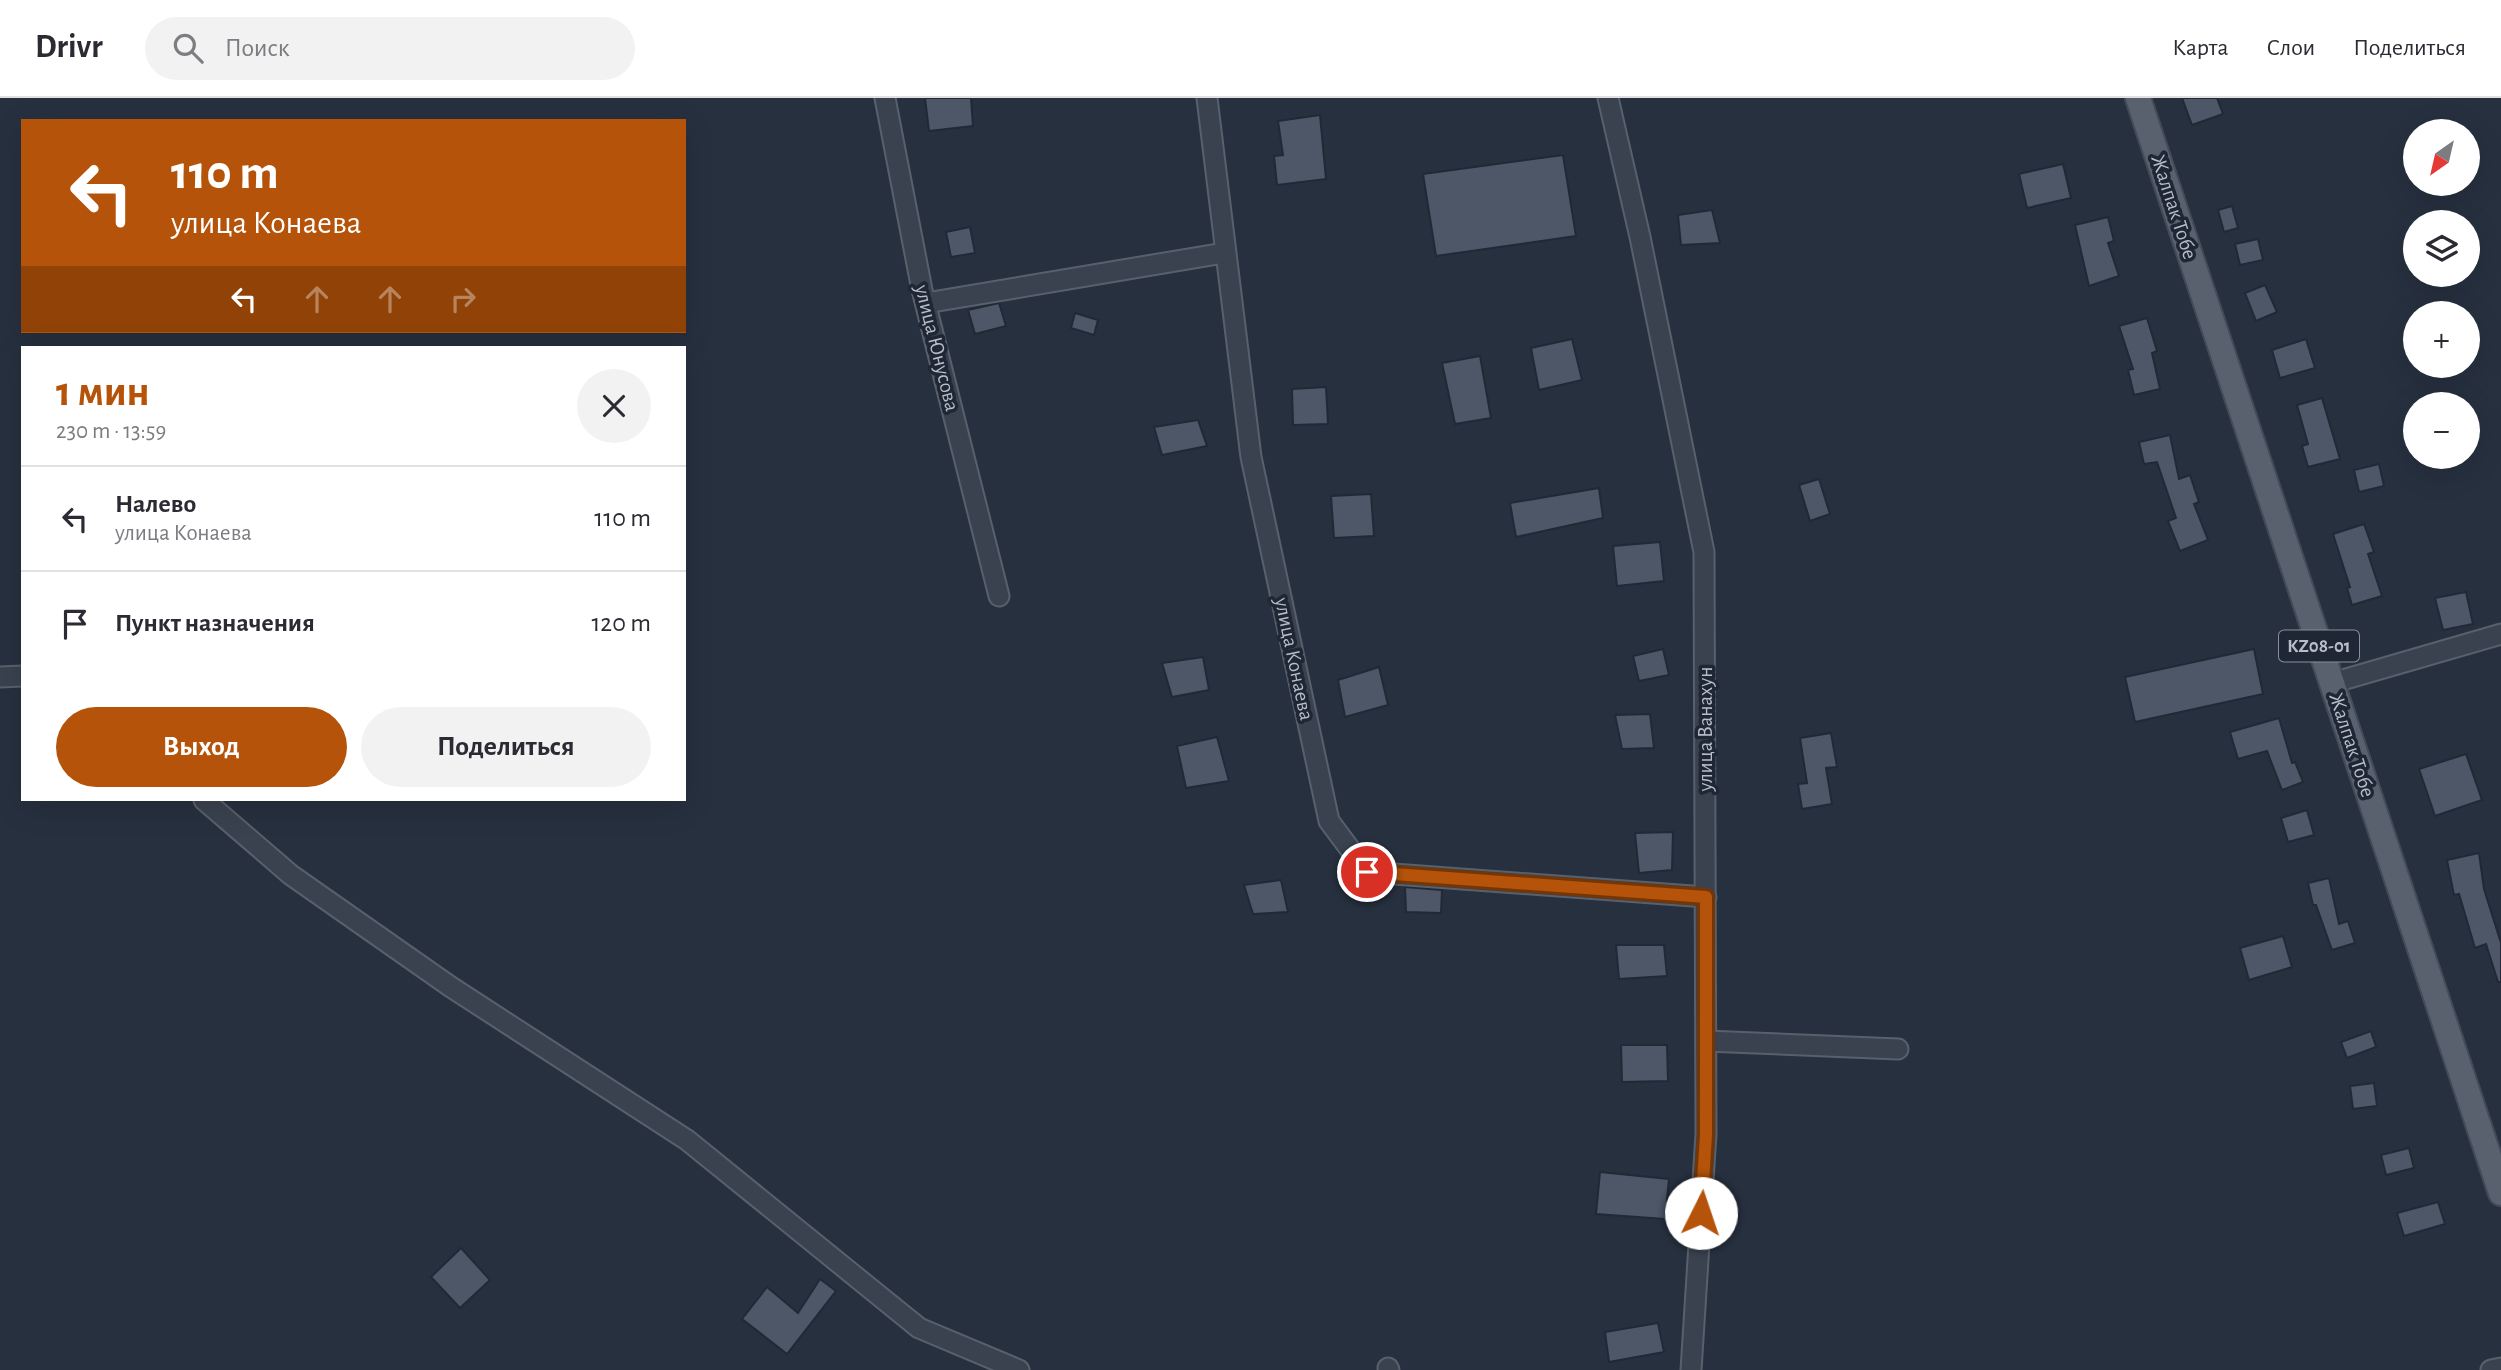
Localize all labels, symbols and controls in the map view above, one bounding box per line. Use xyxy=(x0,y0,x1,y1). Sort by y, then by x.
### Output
search box xyxy=(145,17,635,80)
icon: search xyxy=(169,29,207,67)
text: Drivr xyxy=(35,31,103,64)
text: Поиск xyxy=(225,35,290,61)
text: Карта xyxy=(2172,36,2228,60)
text: Слои xyxy=(2266,36,2315,60)
text: Поделиться xyxy=(2353,36,2466,60)
north arrow xyxy=(2403,119,2480,196)
map controls xyxy=(2403,119,2480,469)
icon: left xyxy=(56,147,147,238)
text: 110 m xyxy=(171,149,279,198)
street label: Жалпак Тобе xyxy=(2147,152,2201,262)
text: улица Конаева xyxy=(171,207,361,239)
button: layers xyxy=(2403,210,2480,287)
icon: left xyxy=(225,280,263,318)
icon: ahead xyxy=(298,280,336,318)
icon: ahead xyxy=(371,280,409,318)
icon: right xyxy=(444,280,482,318)
street label: улица Юнусова xyxy=(911,282,963,414)
button: + xyxy=(2403,301,2480,378)
button: close xyxy=(577,369,651,443)
text: 1 мин xyxy=(56,371,150,413)
button: − xyxy=(2403,392,2480,469)
text: 230 m · 13:59 xyxy=(56,420,166,443)
text: Налево xyxy=(115,491,196,517)
icon: left xyxy=(56,500,94,538)
text: 110 m xyxy=(594,505,651,531)
text: улица Конаева xyxy=(115,522,252,545)
street label: улица Конаева xyxy=(1271,595,1317,723)
icon: arrive xyxy=(56,605,94,643)
text: Пункт назначения xyxy=(115,610,315,636)
text: 120 m xyxy=(591,610,651,636)
road number: KZ08-01 xyxy=(2279,631,2359,662)
street label: улица Ванахун xyxy=(1695,666,1716,793)
street label: Жалпак Тобе xyxy=(2325,690,2379,800)
button: Выход xyxy=(56,707,347,787)
button: Поделиться xyxy=(361,707,651,787)
pin xyxy=(1337,842,1397,902)
icon: arrive xyxy=(1348,853,1386,891)
position arrow xyxy=(1664,1176,1738,1250)

